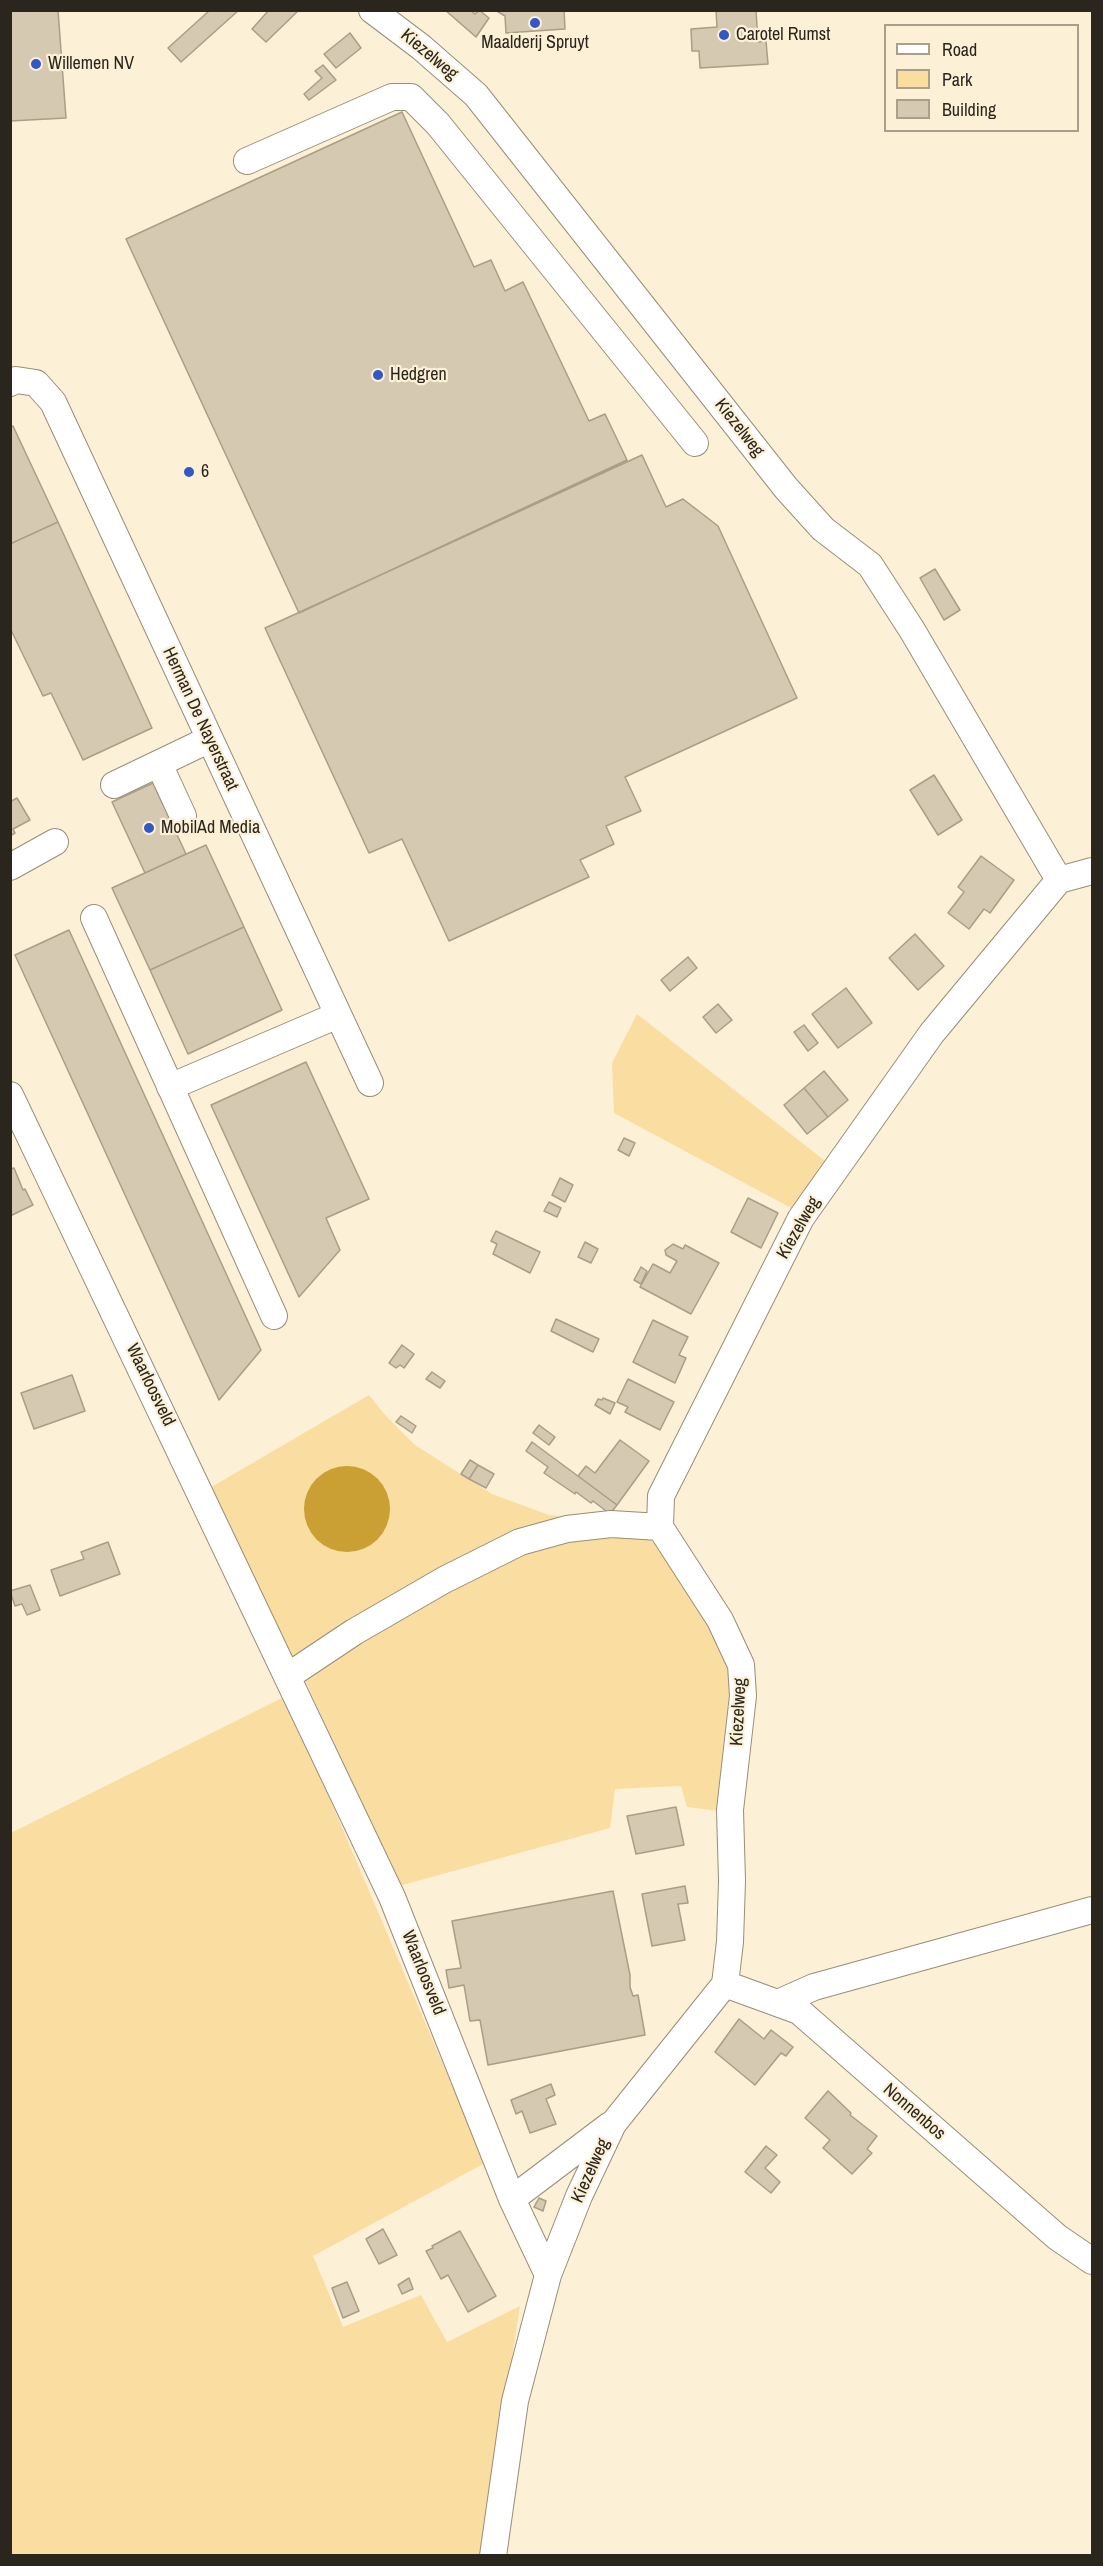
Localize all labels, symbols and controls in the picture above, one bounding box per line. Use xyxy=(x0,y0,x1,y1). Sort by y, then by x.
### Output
marker: Maalderij Spruyt xyxy=(528,16,542,30)
place label: Carotel Rumst xyxy=(736,24,830,46)
legend xyxy=(884,24,1079,132)
street label: Kiezelweg xyxy=(396,25,462,85)
marker: Carotel Rumst xyxy=(717,28,731,42)
place label: Maalderij Spruyt xyxy=(481,32,589,54)
text: Road xyxy=(942,37,977,62)
place label: Willemen NV xyxy=(48,53,134,75)
marker: Willemen NV xyxy=(29,57,43,71)
text: Park xyxy=(942,67,972,92)
text: Building xyxy=(942,97,996,122)
place label: Hedgren xyxy=(390,364,447,386)
marker: Hedgren xyxy=(371,368,385,382)
street label: Kiezelweg xyxy=(710,395,768,461)
place label: 6 xyxy=(201,461,209,483)
marker: 6 xyxy=(182,465,196,479)
street label: Herman De Nayerstraat xyxy=(157,644,243,794)
place label: MobilAd Media xyxy=(161,817,260,839)
marker: MobilAd Media xyxy=(142,821,156,835)
street label: Kiezelweg xyxy=(773,1193,825,1263)
street label: Waarloosveld xyxy=(121,1340,179,1430)
street label: Kiezelweg xyxy=(726,1677,752,1747)
street label: Waarloosveld xyxy=(396,1928,450,2018)
street label: Nonnenbos xyxy=(878,2079,950,2145)
street label: Kiezelweg xyxy=(567,2136,615,2206)

